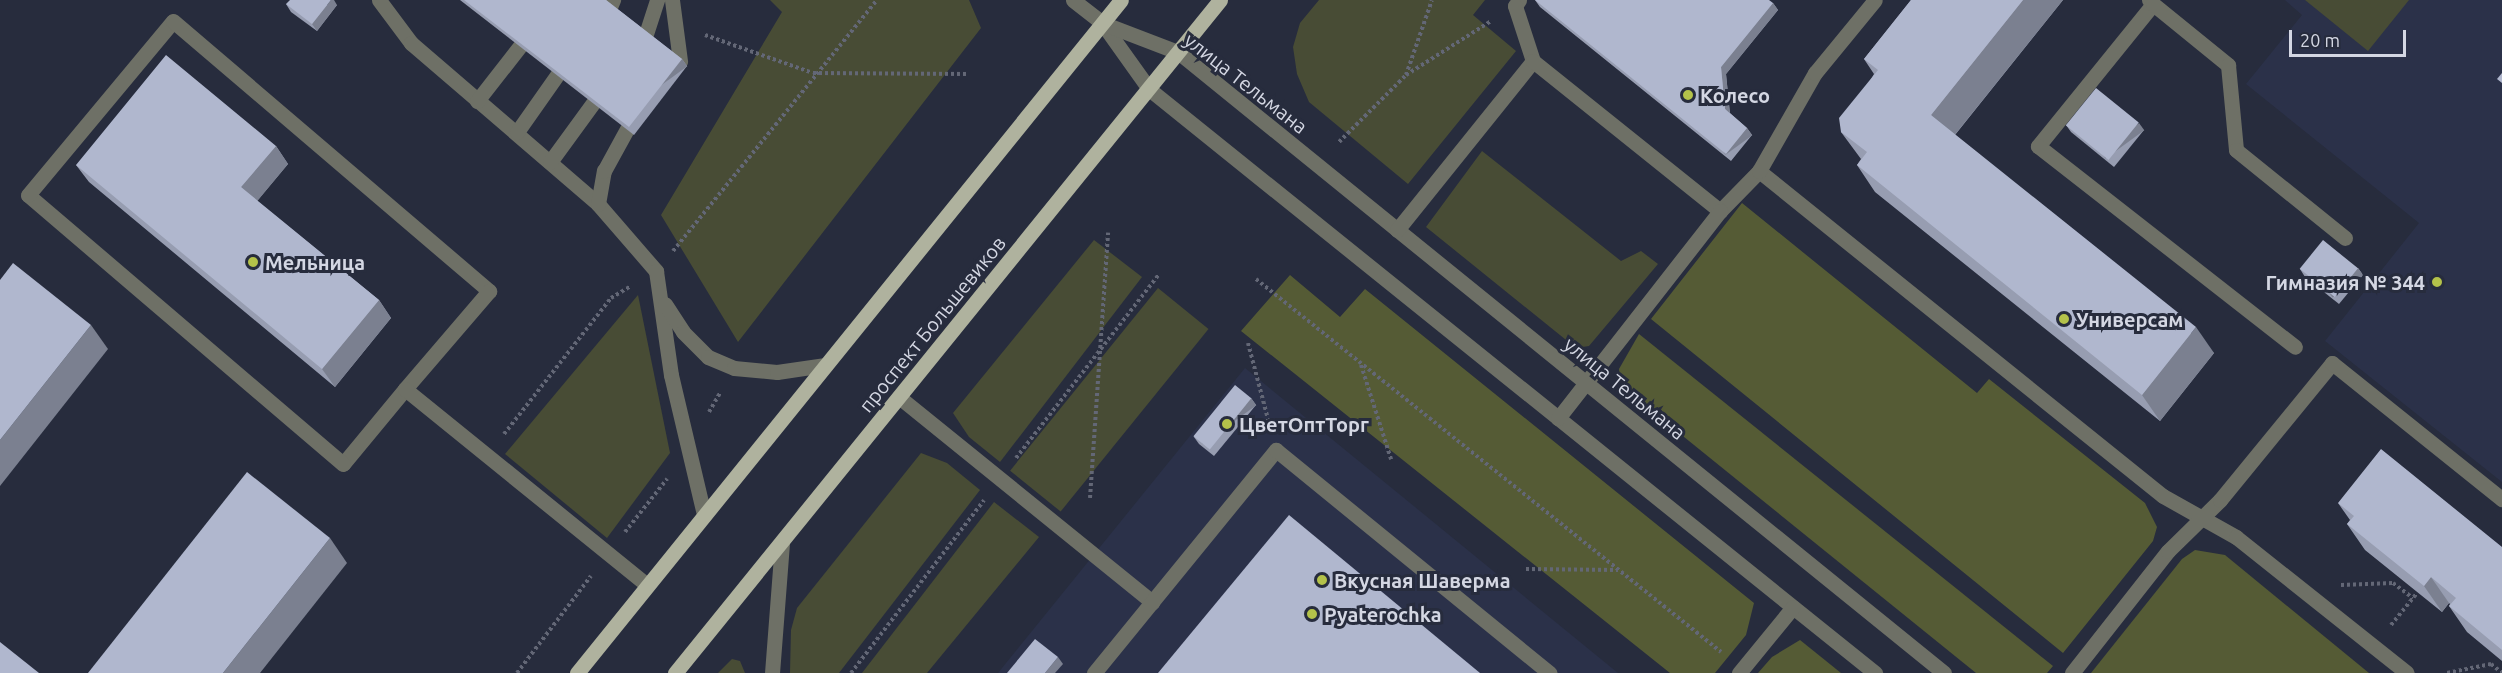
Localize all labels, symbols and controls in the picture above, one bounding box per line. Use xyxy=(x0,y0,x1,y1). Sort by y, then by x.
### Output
scale bar xyxy=(2292,18,2409,56)
street label: улица Тельмана xyxy=(1180,28,1312,138)
text: 20 m xyxy=(2300,30,2340,50)
place label: Колесо xyxy=(1700,83,1770,107)
marker: Колесо xyxy=(1681,88,1695,102)
street label: проспект Большевиков xyxy=(854,231,1010,417)
place label: Мельница xyxy=(265,250,365,274)
marker: Мельница xyxy=(246,255,260,269)
place label: Гимназия № 344 xyxy=(2266,270,2425,294)
marker: Гимназия № 344 xyxy=(2430,275,2444,289)
place label: Универсам xyxy=(2076,307,2183,331)
marker: Универсам xyxy=(2057,312,2071,326)
street label: улица Тельмана xyxy=(1559,332,1691,444)
place label: ЦветОптТорг xyxy=(1239,412,1369,436)
marker: ЦветОптТорг xyxy=(1220,417,1234,431)
place label: Вкусная Шаверма xyxy=(1334,568,1510,592)
marker: Вкусная Шаверма xyxy=(1315,573,1329,587)
place label: Pyaterochka xyxy=(1324,602,1442,626)
marker: Pyaterochka xyxy=(1305,607,1319,621)

